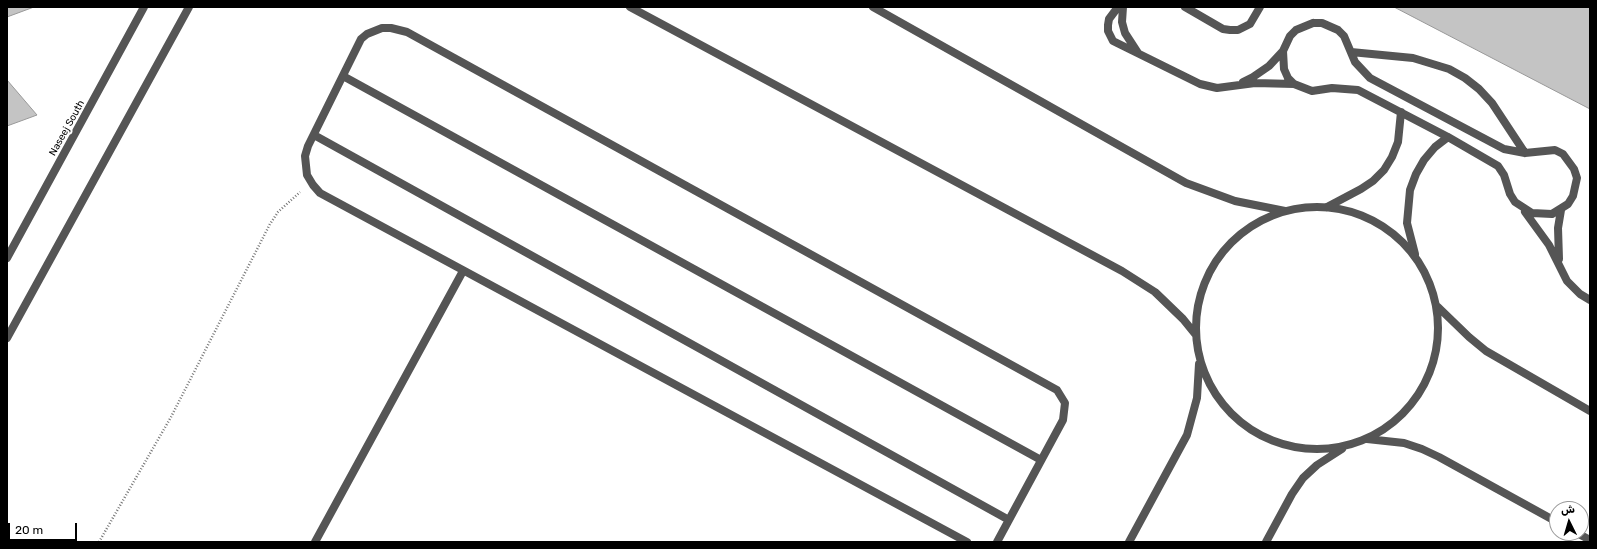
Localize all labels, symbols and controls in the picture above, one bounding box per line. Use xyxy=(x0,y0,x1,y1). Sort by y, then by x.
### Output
street label: Naseej South xyxy=(47,98,87,158)
north arrow xyxy=(1549,501,1589,541)
text: ش xyxy=(1560,502,1576,517)
scale bar xyxy=(10,515,79,541)
text: 20 m xyxy=(15,523,43,537)

